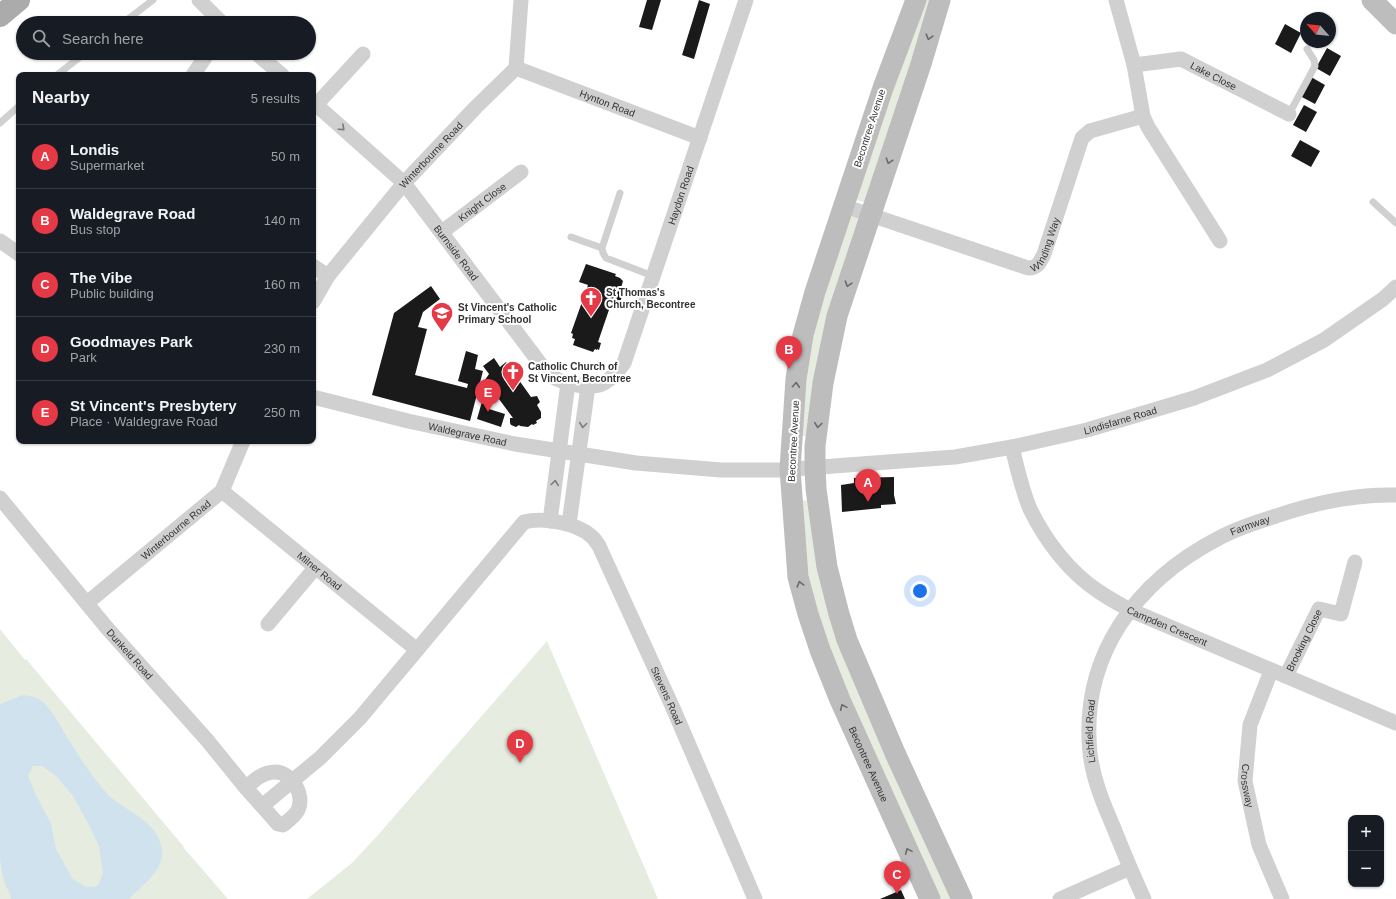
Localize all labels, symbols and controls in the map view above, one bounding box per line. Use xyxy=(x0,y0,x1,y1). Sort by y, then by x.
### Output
north arrow xyxy=(1300,12,1336,48)
search box xyxy=(16,16,316,60)
icon: search xyxy=(30,27,52,49)
text: Search here xyxy=(62,30,144,47)
one-way arrow xyxy=(925,34,934,41)
street label: Lake Close xyxy=(1189,60,1239,93)
street label: Becontree Avenue xyxy=(852,87,887,169)
text: Nearby xyxy=(32,88,90,107)
street label: Hynton Road xyxy=(578,88,637,119)
text: 5 results xyxy=(251,91,300,106)
street label: Winterbourne Road xyxy=(397,120,465,190)
one-way arrow xyxy=(337,124,345,131)
text: Londis xyxy=(70,141,119,158)
text: A xyxy=(40,149,50,164)
text: 50 m xyxy=(271,149,300,164)
one-way arrow xyxy=(885,157,893,164)
text: Supermarket xyxy=(70,158,144,173)
street label: Haydon Road xyxy=(666,165,696,226)
street label: Knight Close xyxy=(456,180,508,224)
text: Waldegrave Road xyxy=(70,205,195,222)
text: B xyxy=(40,213,50,228)
text: 140 m xyxy=(264,213,300,228)
street label: Winding Way xyxy=(1029,216,1062,274)
text: Bus stop xyxy=(70,222,121,237)
street label: Burnside Road xyxy=(432,223,480,283)
text: The Vibe xyxy=(70,269,132,286)
text: C xyxy=(40,277,50,292)
text: 160 m xyxy=(264,277,300,292)
one-way arrow xyxy=(844,281,852,288)
church icon: St Thomas's Church, Becontree xyxy=(578,285,604,318)
text: Public building xyxy=(70,286,154,301)
place label: St Thomas's Church, Becontree xyxy=(606,287,696,310)
school or university icon: St Vincent's Catholic Primary School xyxy=(429,300,455,333)
place label: St Vincent's Catholic Primary School xyxy=(458,302,557,325)
text: Goodmayes Park xyxy=(70,333,193,350)
pin: B xyxy=(776,336,802,369)
text: D xyxy=(40,341,50,356)
text: 230 m xyxy=(264,341,300,356)
text: Park xyxy=(70,350,97,365)
church icon: Catholic Church of St Vincent, Becontree xyxy=(500,359,526,392)
place label: Catholic Church of St Vincent, Becontree xyxy=(528,361,632,384)
pin: E xyxy=(475,379,501,412)
one-way arrow xyxy=(791,382,800,388)
text: St Vincent's Presbytery xyxy=(70,397,237,414)
street label: Becontree Avenue xyxy=(786,400,801,482)
street label: Lindisfarne Road xyxy=(1083,404,1158,437)
text: E xyxy=(41,405,49,420)
text: 250 m xyxy=(264,405,300,420)
text: Place · Waldegrave Road xyxy=(70,414,218,429)
street label: Waldegrave Road xyxy=(427,421,508,448)
one-way arrow xyxy=(579,422,588,428)
one-way arrow xyxy=(814,422,823,428)
pin: A xyxy=(855,469,881,502)
one-way arrow xyxy=(550,479,559,486)
street label: Winterbourne Road xyxy=(139,498,213,562)
street label: Farmway xyxy=(1229,513,1271,538)
street label: Milner Road xyxy=(295,550,344,592)
one-way arrow xyxy=(796,581,804,588)
your location xyxy=(910,581,930,601)
street label: Campden Crescent xyxy=(1125,604,1209,648)
street label: Brooking Close xyxy=(1284,607,1324,673)
street label: Dunkeld Road xyxy=(104,627,155,681)
street label: Stevens Road xyxy=(649,665,685,727)
street label: Lichfield Road xyxy=(1084,699,1097,764)
one-way arrow xyxy=(840,703,848,711)
street label: Becontree Avenue xyxy=(847,725,890,804)
pin: D xyxy=(507,730,533,763)
street label: Crossway xyxy=(1239,763,1256,808)
map controls xyxy=(1348,815,1384,887)
button: + xyxy=(1348,815,1384,851)
one-way arrow xyxy=(905,847,913,855)
button: − xyxy=(1348,851,1384,887)
pin: C xyxy=(884,861,910,894)

